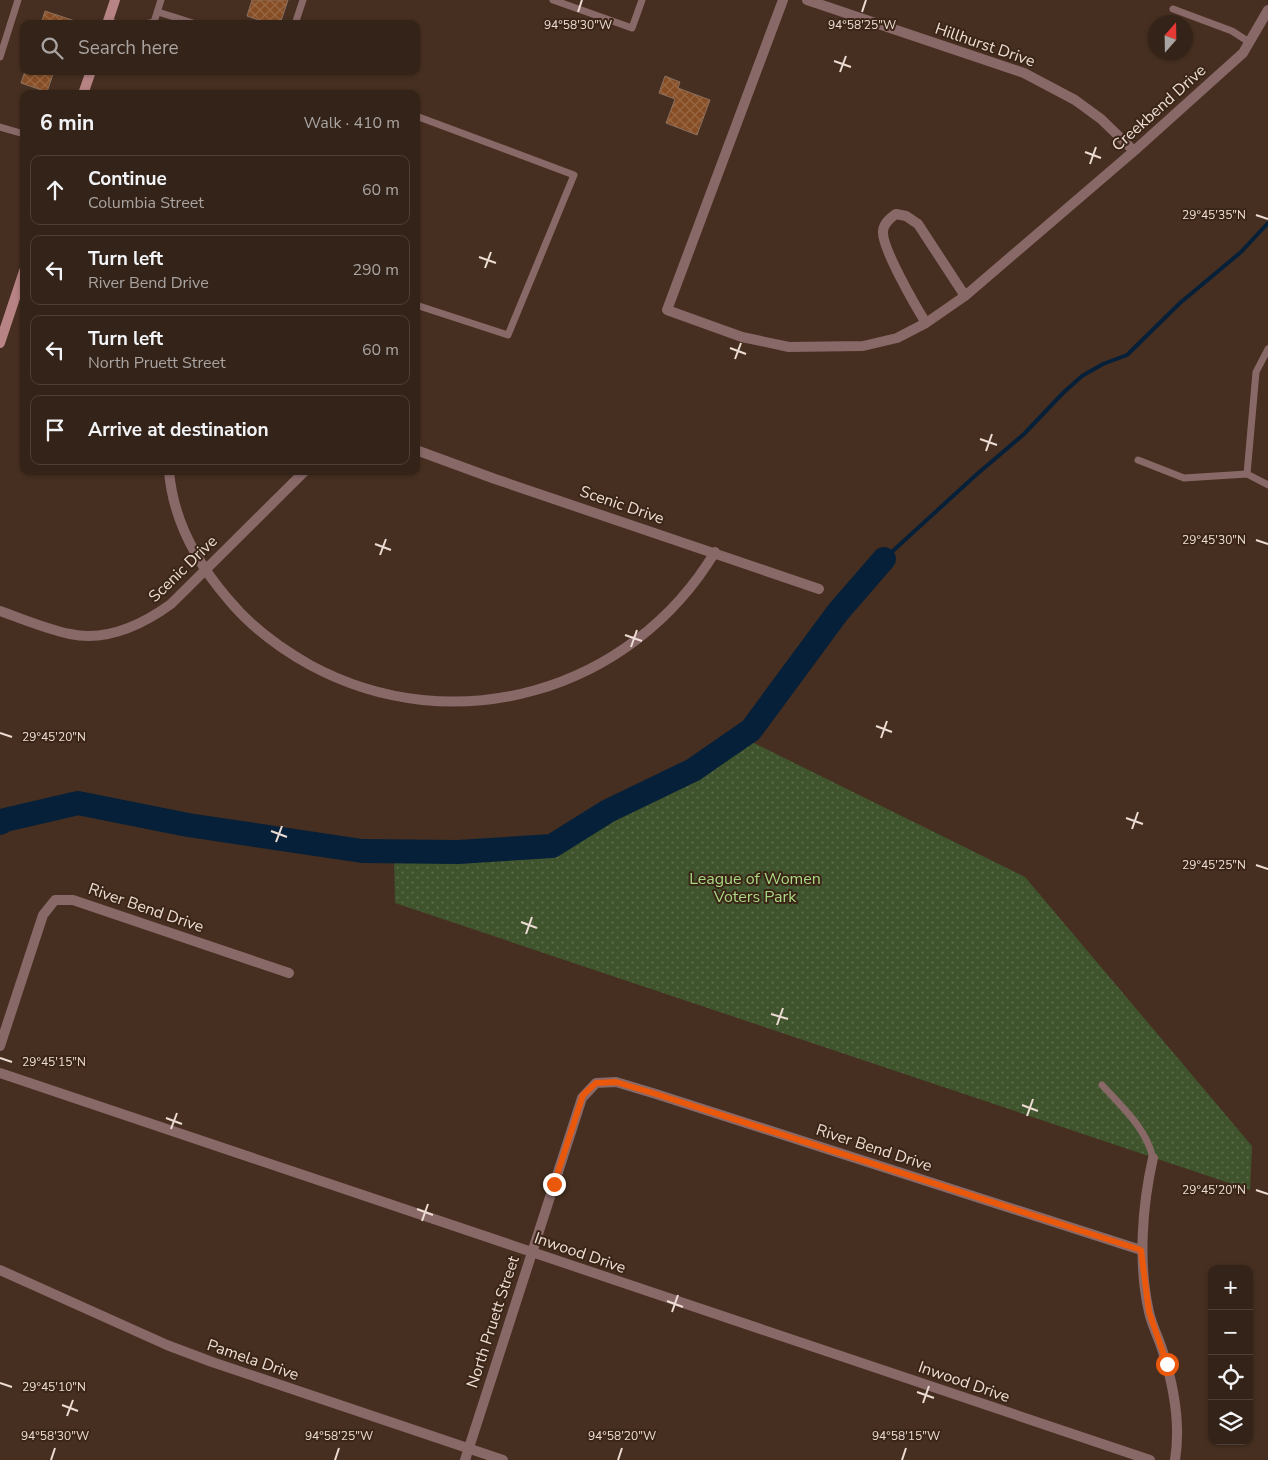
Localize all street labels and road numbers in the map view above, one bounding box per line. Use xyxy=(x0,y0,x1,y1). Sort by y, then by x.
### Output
street label: Hillhurst Drive xyxy=(932,18,1038,72)
street label: Creekbend Drive xyxy=(1107,60,1211,156)
street label: Scenic Drive xyxy=(577,480,667,530)
street label: Scenic Drive xyxy=(144,531,222,607)
street label: River Bend Drive xyxy=(85,878,207,938)
street label: River Bend Drive xyxy=(813,1119,935,1177)
street label: Inwood Drive xyxy=(531,1227,629,1279)
street label: North Pruett Street xyxy=(461,1253,525,1391)
street label: Pamela Drive xyxy=(204,1334,302,1386)
street label: Inwood Drive xyxy=(915,1356,1013,1408)

